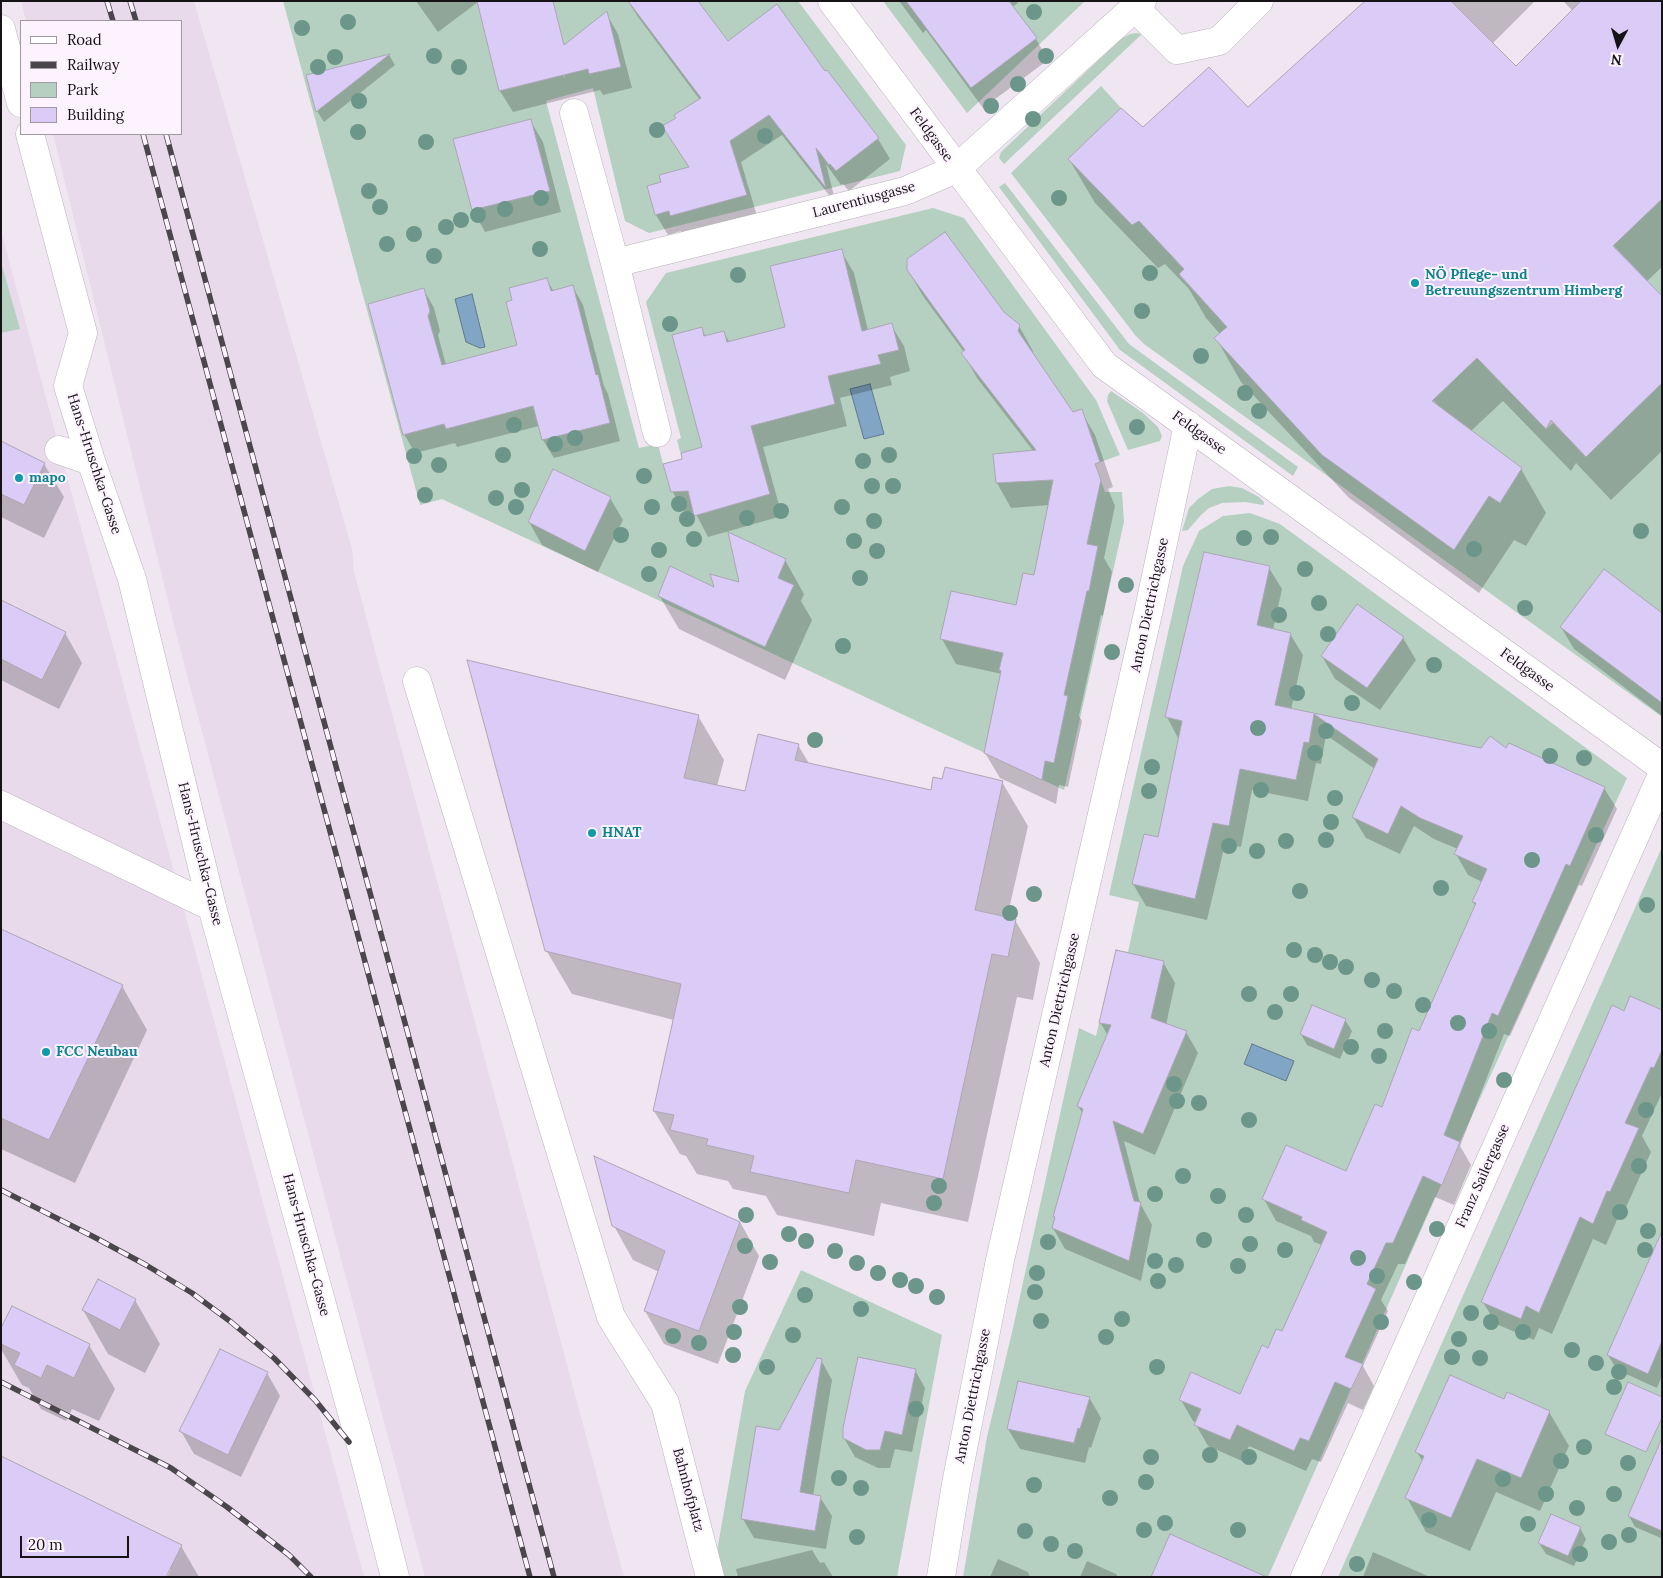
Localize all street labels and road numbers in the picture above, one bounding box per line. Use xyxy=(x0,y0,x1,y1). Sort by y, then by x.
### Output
street label: Feldgasse xyxy=(906,105,956,165)
street label: Laurentiusgasse xyxy=(811,178,917,222)
street label: Hans-Hruschka-Gasse xyxy=(63,391,125,537)
street label: Feldgasse xyxy=(1169,408,1229,458)
street label: Anton Diettrichgasse xyxy=(1128,536,1172,674)
street label: Feldgasse xyxy=(1497,645,1557,695)
street label: Hans-Hruschka-Gasse xyxy=(174,781,226,927)
street label: Anton Diettrichgasse xyxy=(1036,931,1084,1069)
street label: Franz Sailergasse xyxy=(1453,1121,1513,1231)
street label: Hans-Hruschka-Gasse xyxy=(279,1172,333,1318)
street label: Anton Diettrichgasse xyxy=(952,1327,994,1465)
street label: Bahnhofplatz xyxy=(669,1446,707,1534)

